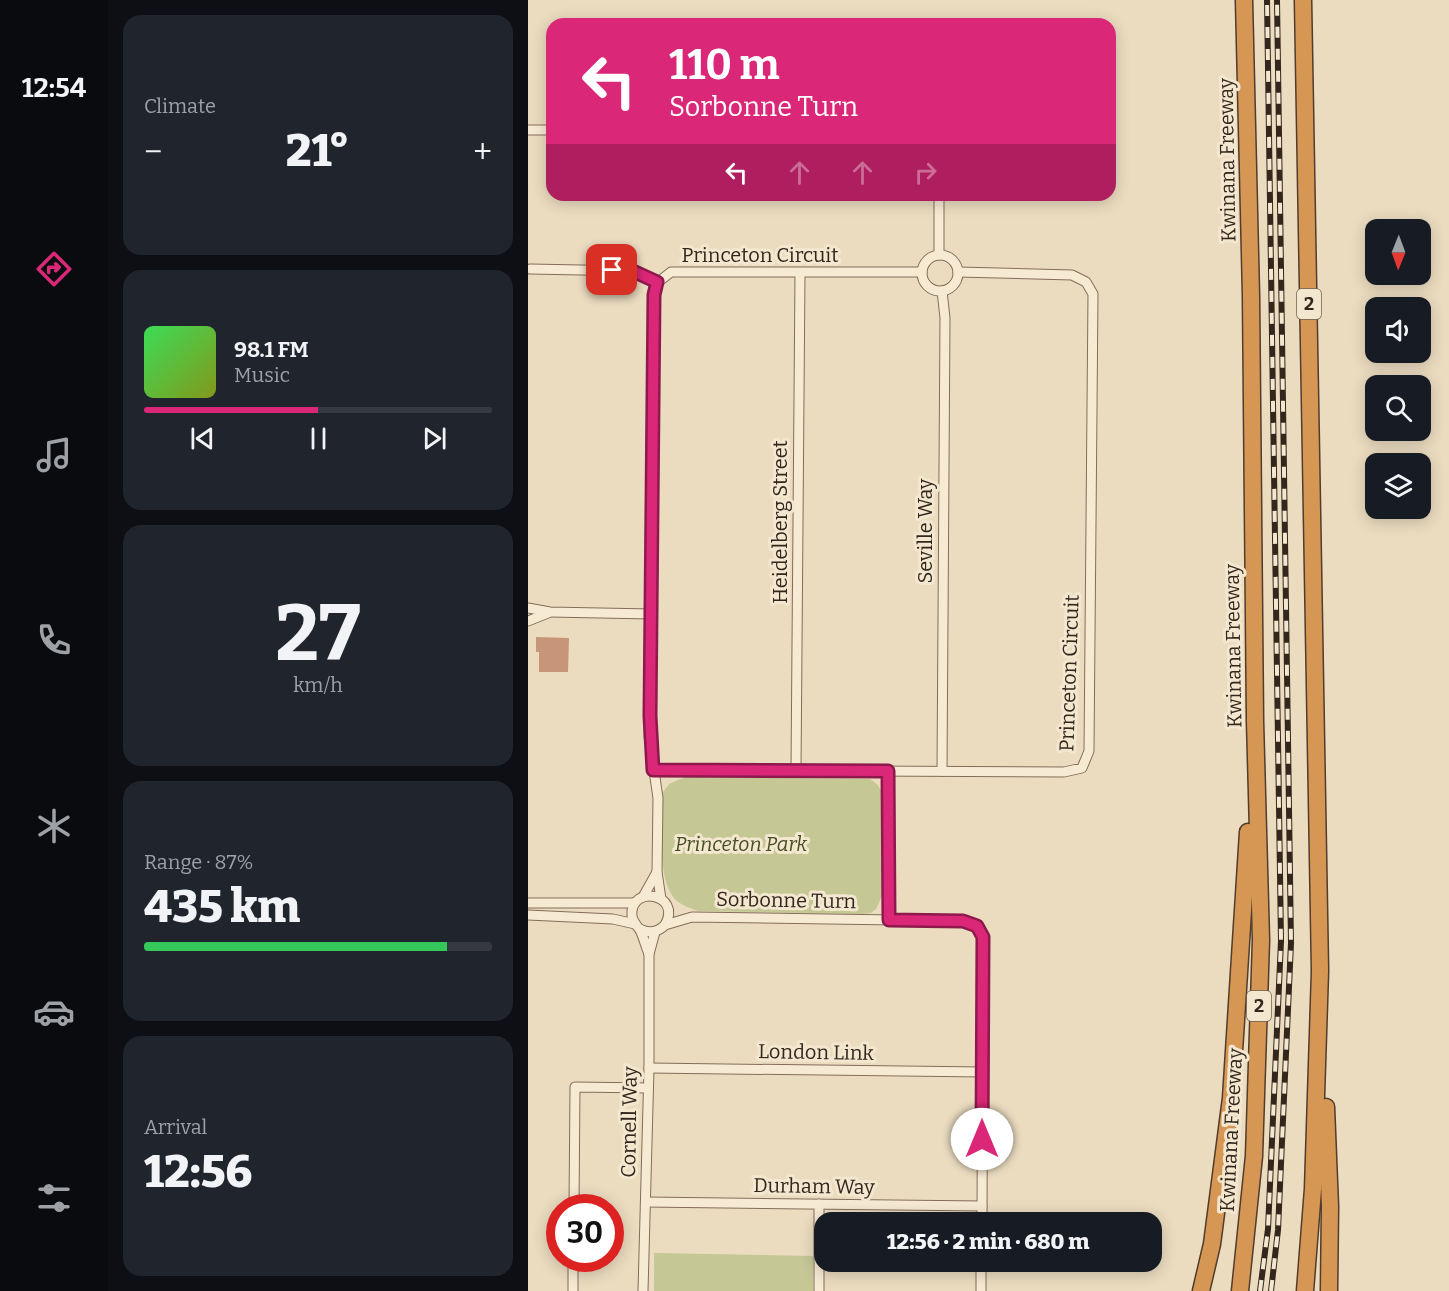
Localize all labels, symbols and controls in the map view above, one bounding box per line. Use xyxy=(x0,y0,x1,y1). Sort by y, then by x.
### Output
text: 110 m xyxy=(669,40,780,90)
icon: left xyxy=(570,42,648,120)
text: 12:54 xyxy=(22,72,86,104)
street label: Kwinana Freeway xyxy=(1214,77,1240,242)
text: Sorbonne Turn xyxy=(669,91,858,123)
text: Climate xyxy=(144,94,216,118)
text: 21° xyxy=(286,124,350,178)
text: − xyxy=(144,132,162,172)
text: + xyxy=(473,132,492,172)
icon: left xyxy=(720,156,753,189)
icon: ahead xyxy=(783,156,816,189)
icon: ahead xyxy=(846,156,879,189)
icon: right xyxy=(909,156,942,189)
north arrow xyxy=(1365,219,1431,285)
map controls xyxy=(1365,219,1431,519)
street label: Princeton Circuit xyxy=(681,243,839,267)
pin xyxy=(586,244,637,295)
icon: directions xyxy=(33,248,75,290)
icon: arrive xyxy=(595,253,628,286)
road number: 2 xyxy=(1297,289,1321,319)
button: sound xyxy=(1365,297,1431,363)
text: 98.1 FM xyxy=(234,336,309,363)
text: Music xyxy=(234,363,290,387)
button: search xyxy=(1365,375,1431,441)
icon: previous xyxy=(186,422,219,455)
icon: pause xyxy=(302,422,335,455)
icon: next xyxy=(418,422,451,455)
icon: music xyxy=(33,434,75,476)
street label: Heidelberg Street xyxy=(768,440,792,604)
button: layers xyxy=(1365,453,1431,519)
street label: Seville Way xyxy=(913,478,937,583)
street label: Kwinana Freeway xyxy=(1220,563,1246,728)
text: 27 xyxy=(275,587,361,681)
street label: Princeton Circuit xyxy=(1054,594,1084,752)
icon: phone xyxy=(33,619,75,661)
text: km/h xyxy=(293,673,343,697)
icon: climate xyxy=(33,805,75,847)
park label: Princeton Park xyxy=(675,832,807,856)
text: Range · 87% xyxy=(144,850,253,874)
text: 435 km xyxy=(144,880,300,934)
street label: Sorbonne Turn xyxy=(716,887,857,913)
icon: car xyxy=(33,991,75,1033)
road number: 2 xyxy=(1247,991,1271,1021)
street label: London Link xyxy=(758,1039,875,1065)
street label: Kwinana Freeway xyxy=(1215,1047,1247,1212)
street label: Cornell Way xyxy=(616,1066,642,1178)
position arrow xyxy=(950,1107,1014,1171)
text: Arrival xyxy=(144,1115,207,1139)
text: 12:56 xyxy=(144,1145,252,1199)
street label: Durham Way xyxy=(753,1173,875,1199)
icon: filters xyxy=(33,1177,75,1219)
speed limit sign: 30 xyxy=(546,1194,624,1272)
text: 12:56 · 2 min · 680 m xyxy=(887,1228,1089,1255)

